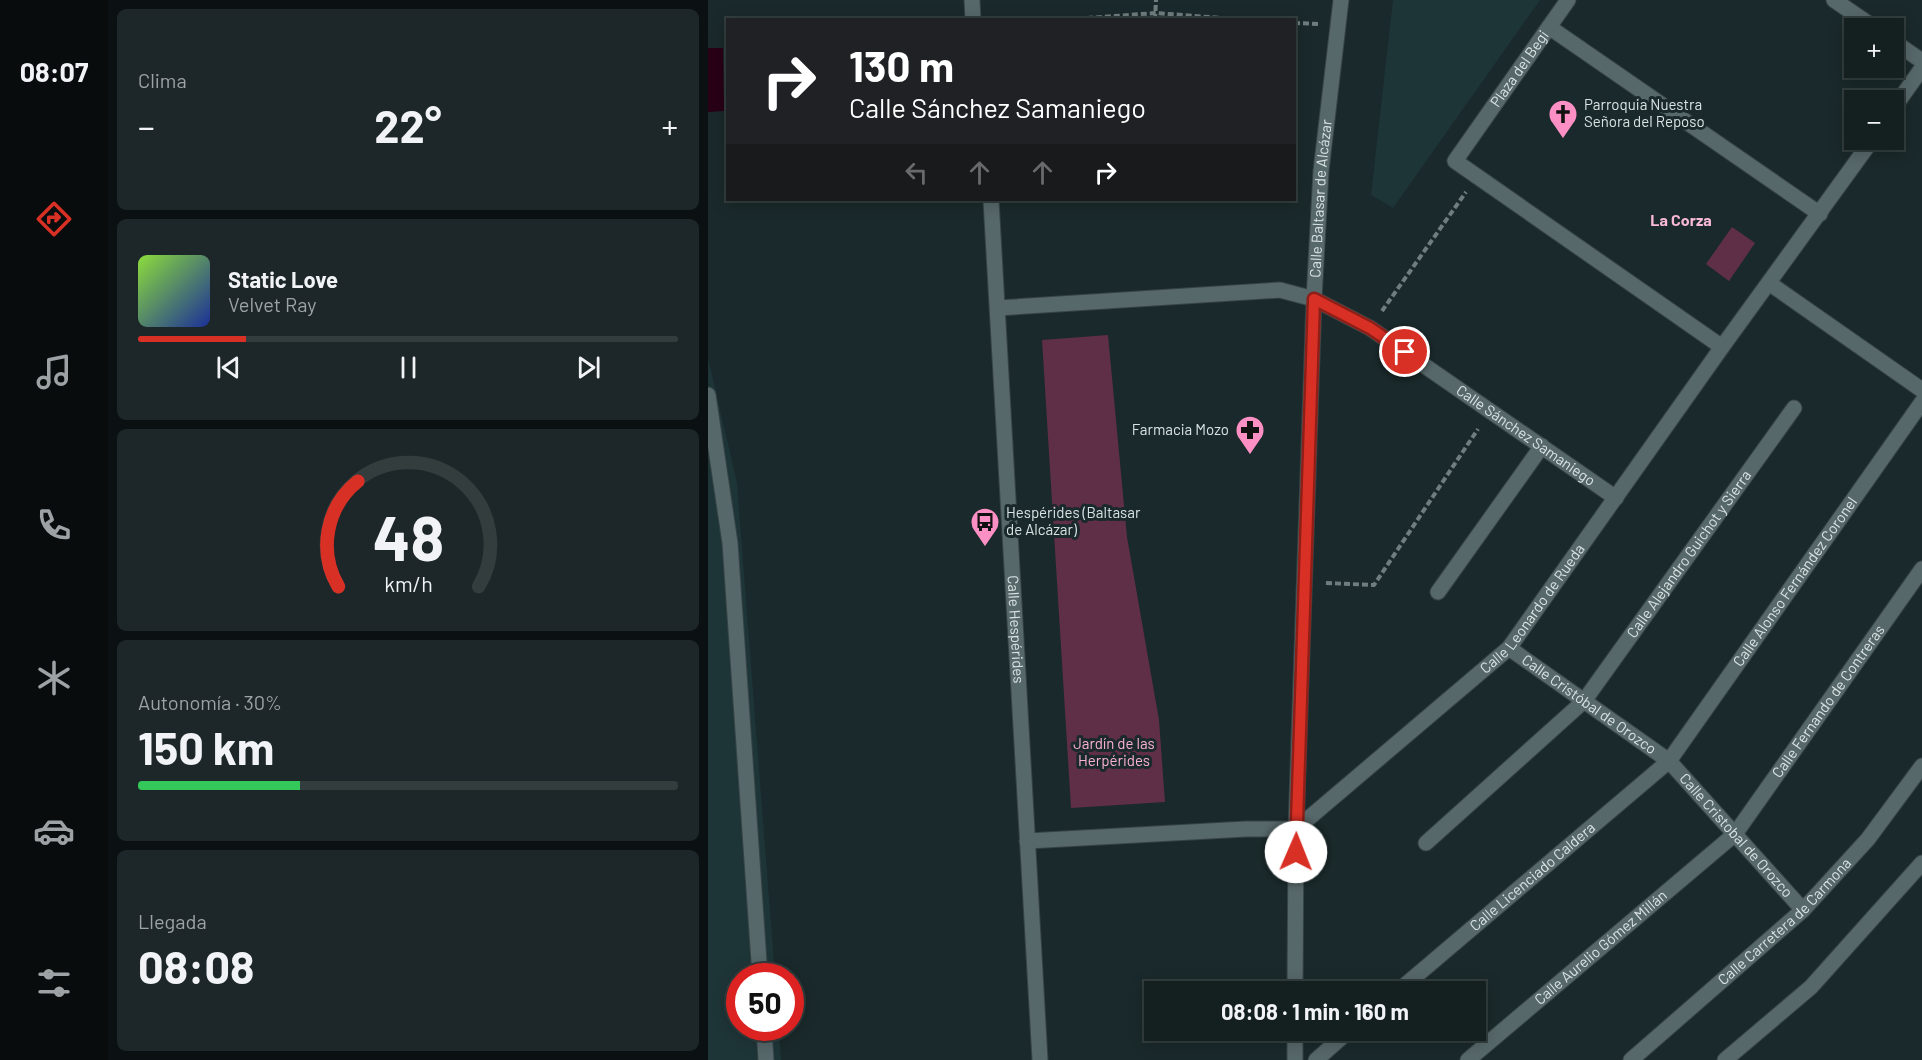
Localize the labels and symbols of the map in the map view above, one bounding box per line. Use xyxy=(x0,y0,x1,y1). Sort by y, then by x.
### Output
street label: Plaza del Begi xyxy=(1486,27,1552,110)
place label: Parroquia Nuestra Señora del Reposo xyxy=(1584,95,1705,130)
church icon: Parroquia Nuestra Señora del Reposo xyxy=(1547,98,1579,140)
street label: Calle Baltasar de Alcázar xyxy=(1305,118,1335,278)
district label: La Corza xyxy=(1650,210,1712,229)
pin xyxy=(1379,326,1430,377)
street label: Calle Sánchez Samaniego xyxy=(1453,380,1599,489)
pharmacy icon: Farmacia Mozo xyxy=(1234,414,1266,456)
place label: Farmacia Mozo xyxy=(1132,420,1229,438)
street label: Calle Alejandro Guichot y Sierra xyxy=(1622,466,1754,641)
street label: Calle Alonso Fernández Coronel xyxy=(1729,493,1860,670)
place label: Hespérides (Baltasar de Alcázar) xyxy=(1006,503,1141,538)
bus stop icon: Hespérides (Baltasar de Alcázar) xyxy=(969,506,1001,548)
street label: Calle Leonardo de Rueda xyxy=(1476,540,1588,677)
street label: Calle Hespérides xyxy=(1004,575,1029,684)
street label: Calle Fernando de Contreras xyxy=(1768,621,1888,781)
street label: Calle Cristóbal de Orozco xyxy=(1519,650,1660,757)
park label: Jardín de las Herpérides xyxy=(1073,734,1155,769)
street label: Calle Cristobal de Orozco xyxy=(1676,769,1797,901)
street label: Calle Licenciado Caldera xyxy=(1466,818,1598,934)
position arrow xyxy=(1264,820,1328,884)
street label: Calle Carretera de Carmona xyxy=(1714,854,1854,988)
street label: Calle Aurelio Gómez Millán xyxy=(1530,886,1670,1008)
speed limit sign: 50 xyxy=(726,963,804,1041)

